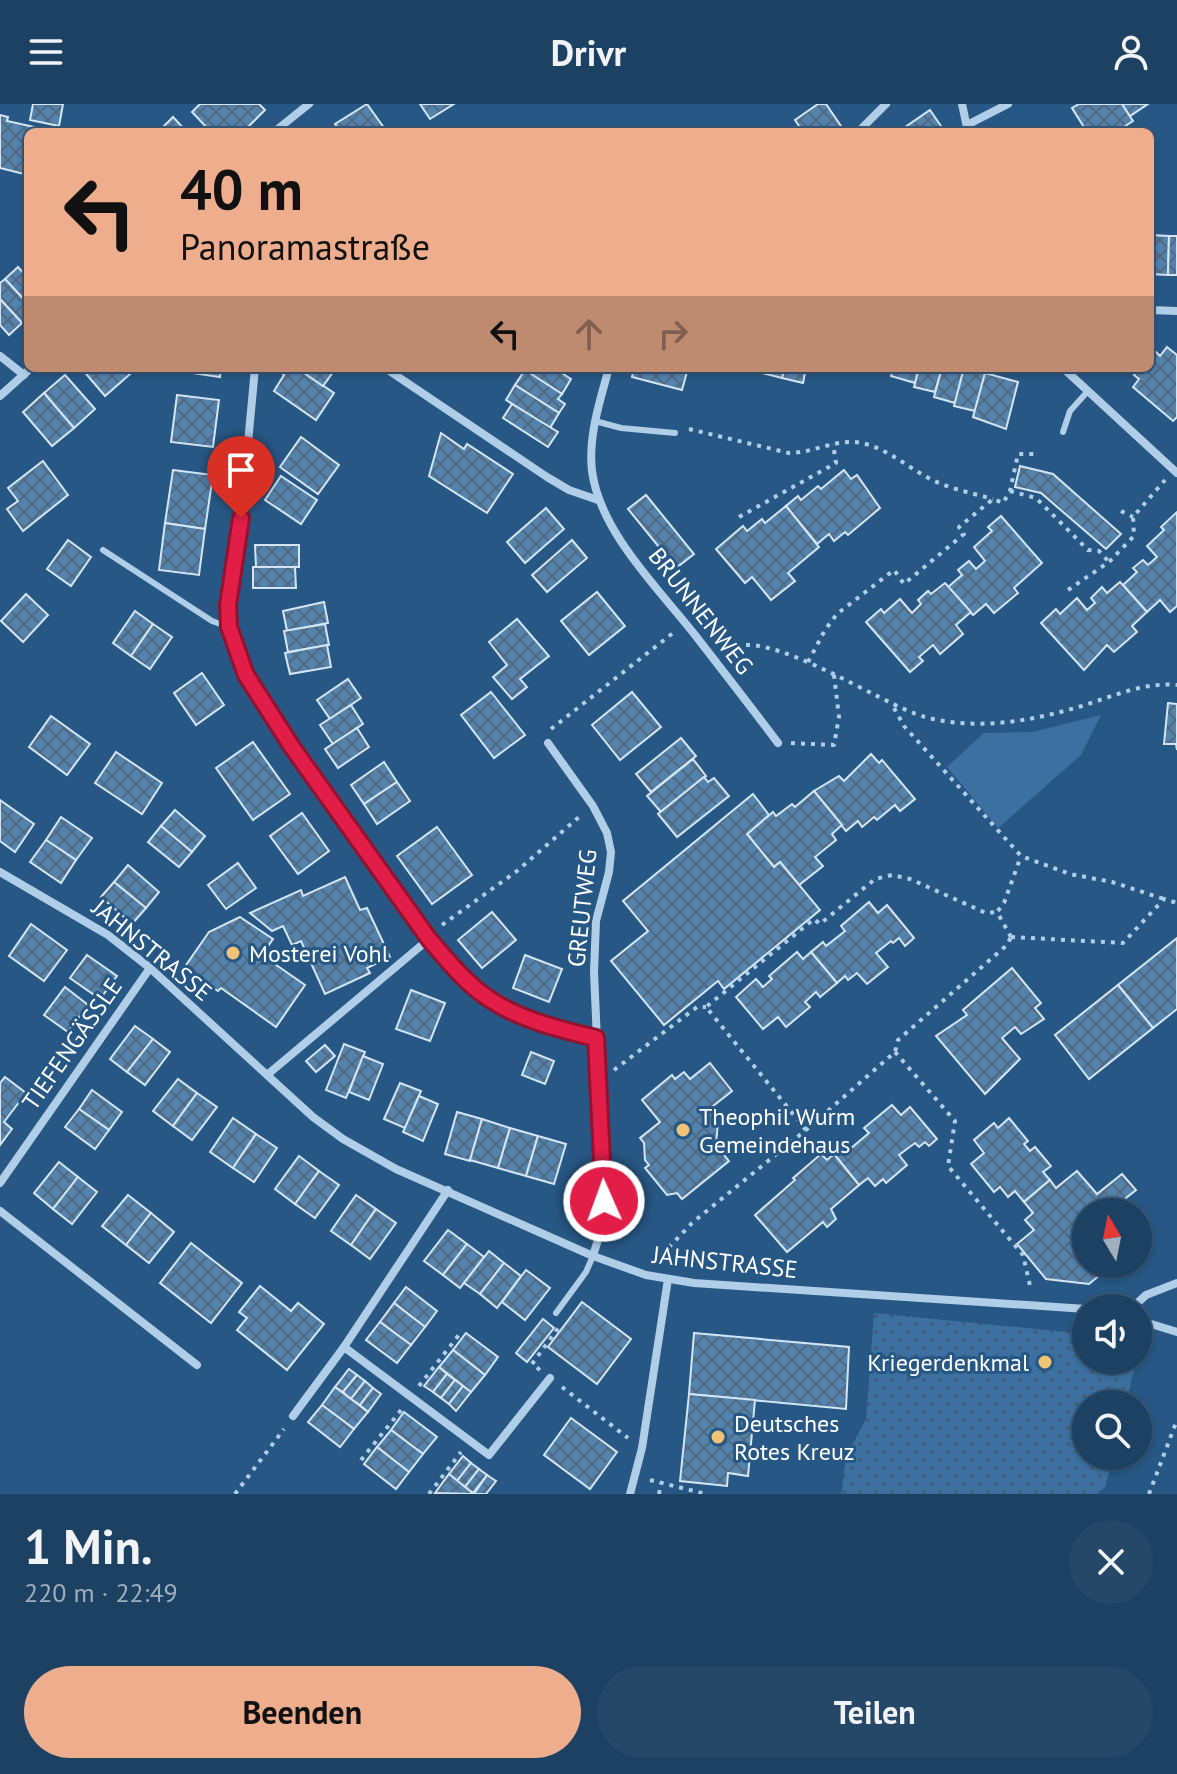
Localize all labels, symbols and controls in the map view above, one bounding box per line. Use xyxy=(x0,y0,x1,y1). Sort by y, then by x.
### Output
text: Drivr xyxy=(551,29,626,76)
icon: menu xyxy=(24,30,68,74)
icon: person xyxy=(1109,30,1153,74)
text: 40 m xyxy=(180,153,303,225)
icon: left xyxy=(48,160,152,264)
text: Panoramastraße xyxy=(180,223,430,270)
icon: left xyxy=(483,312,527,356)
icon: ahead xyxy=(567,312,611,356)
icon: right xyxy=(651,312,695,356)
pin xyxy=(207,436,275,518)
icon: arrive xyxy=(219,448,263,492)
street label: BRUNNENWEG xyxy=(642,541,760,681)
street label: GREUTWEG xyxy=(560,848,604,968)
street label: JAHNSTRASSE xyxy=(85,892,218,1008)
place label: Mosterei Vohl xyxy=(249,938,389,969)
marker: Mosterei Vohl xyxy=(224,944,242,962)
street label: TIEFENGÄSSLE xyxy=(15,972,129,1116)
place label: Theophil Wurm Gemeindehaus xyxy=(699,1101,855,1160)
marker: Theophil Wurm Gemeindehaus xyxy=(674,1121,692,1139)
position arrow xyxy=(562,1159,646,1243)
north arrow xyxy=(1072,1198,1152,1278)
map controls xyxy=(1072,1198,1152,1470)
street label: JAHNSTRASSE xyxy=(650,1239,799,1285)
button: sound xyxy=(1072,1294,1152,1374)
place label: Kriegerdenkmal xyxy=(867,1347,1029,1378)
marker: Kriegerdenkmal xyxy=(1036,1353,1054,1371)
button: search xyxy=(1072,1390,1152,1470)
place label: Deutsches Rotes Kreuz xyxy=(734,1408,855,1467)
marker: Deutsches Rotes Kreuz xyxy=(709,1428,727,1446)
text: 1 Min. xyxy=(24,1515,153,1577)
button: close xyxy=(1069,1520,1153,1604)
text: 220 m · 22:49 xyxy=(24,1576,178,1609)
button: Beenden xyxy=(24,1666,581,1758)
button: Teilen xyxy=(597,1666,1153,1758)

